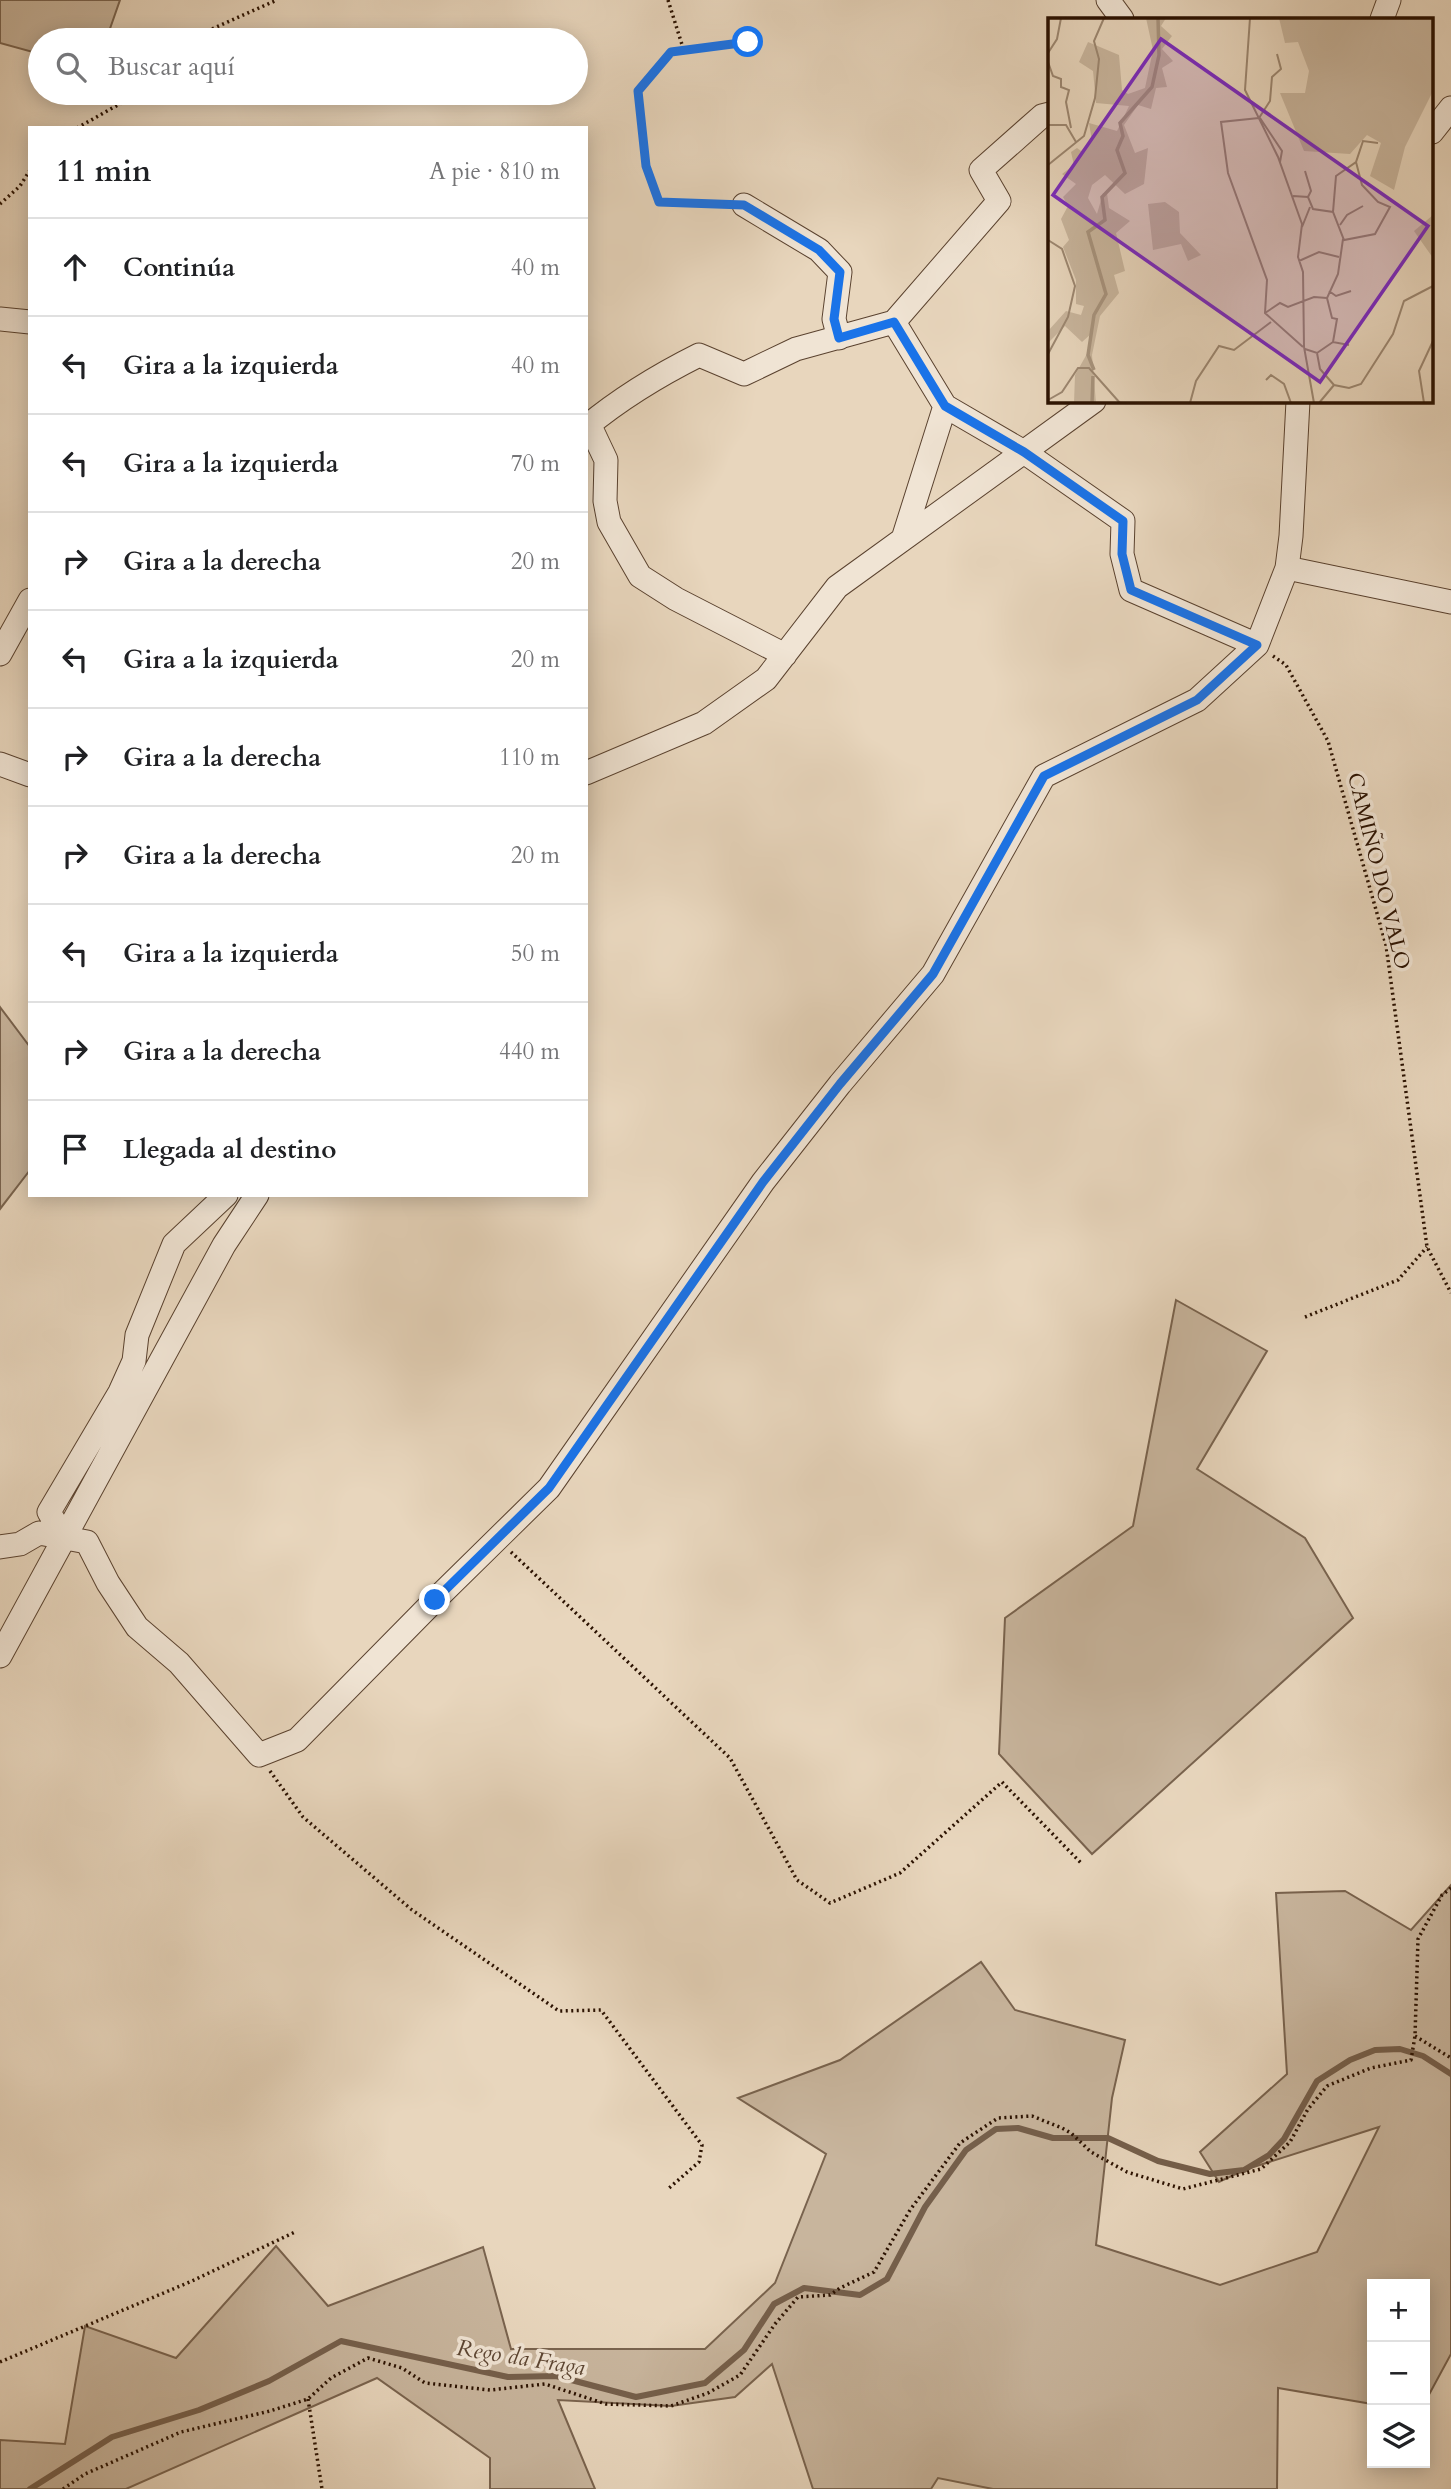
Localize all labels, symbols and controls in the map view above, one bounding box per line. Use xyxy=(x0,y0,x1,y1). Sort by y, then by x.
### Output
inset map xyxy=(1048,18,1434,402)
route start xyxy=(732,26,763,57)
search box xyxy=(28,28,588,105)
icon: search xyxy=(52,48,90,86)
text: Buscar aquí xyxy=(108,49,235,84)
text: 11 min xyxy=(56,151,151,192)
text: A pie · 810 m xyxy=(429,156,560,187)
icon: ahead xyxy=(56,248,94,286)
text: Continúa xyxy=(123,250,235,285)
text: 40 m xyxy=(511,252,560,283)
icon: left xyxy=(56,346,94,384)
text: Gira a la izquierda xyxy=(123,348,339,383)
text: 40 m xyxy=(511,350,560,381)
icon: left xyxy=(56,444,94,482)
text: Gira a la izquierda xyxy=(123,446,339,481)
text: 70 m xyxy=(511,448,560,479)
icon: right xyxy=(56,542,94,580)
text: Gira a la derecha xyxy=(123,544,321,579)
text: 20 m xyxy=(511,546,560,577)
icon: left xyxy=(56,640,94,678)
text: Gira a la izquierda xyxy=(123,642,339,677)
text: 20 m xyxy=(511,644,560,675)
icon: right xyxy=(56,738,94,776)
text: Gira a la derecha xyxy=(123,740,321,775)
text: 110 m xyxy=(499,742,560,773)
street label: CAMIÑO DO VALO xyxy=(1340,770,1418,972)
icon: right xyxy=(56,836,94,874)
text: Gira a la derecha xyxy=(123,838,321,873)
text: 20 m xyxy=(511,840,560,871)
icon: left xyxy=(56,934,94,972)
text: Gira a la izquierda xyxy=(123,936,339,971)
text: 50 m xyxy=(511,938,560,969)
icon: right xyxy=(56,1032,94,1070)
text: Gira a la derecha xyxy=(123,1034,321,1069)
text: 440 m xyxy=(499,1036,560,1067)
icon: arrive xyxy=(56,1130,94,1168)
text: Llegada al destino xyxy=(123,1132,337,1167)
route end xyxy=(419,1584,450,1615)
map controls xyxy=(1367,2279,1430,2468)
button: + xyxy=(1367,2279,1430,2342)
water label: Rego da Fraga xyxy=(455,2332,587,2383)
button: − xyxy=(1367,2342,1430,2405)
button: layers xyxy=(1367,2405,1430,2468)

